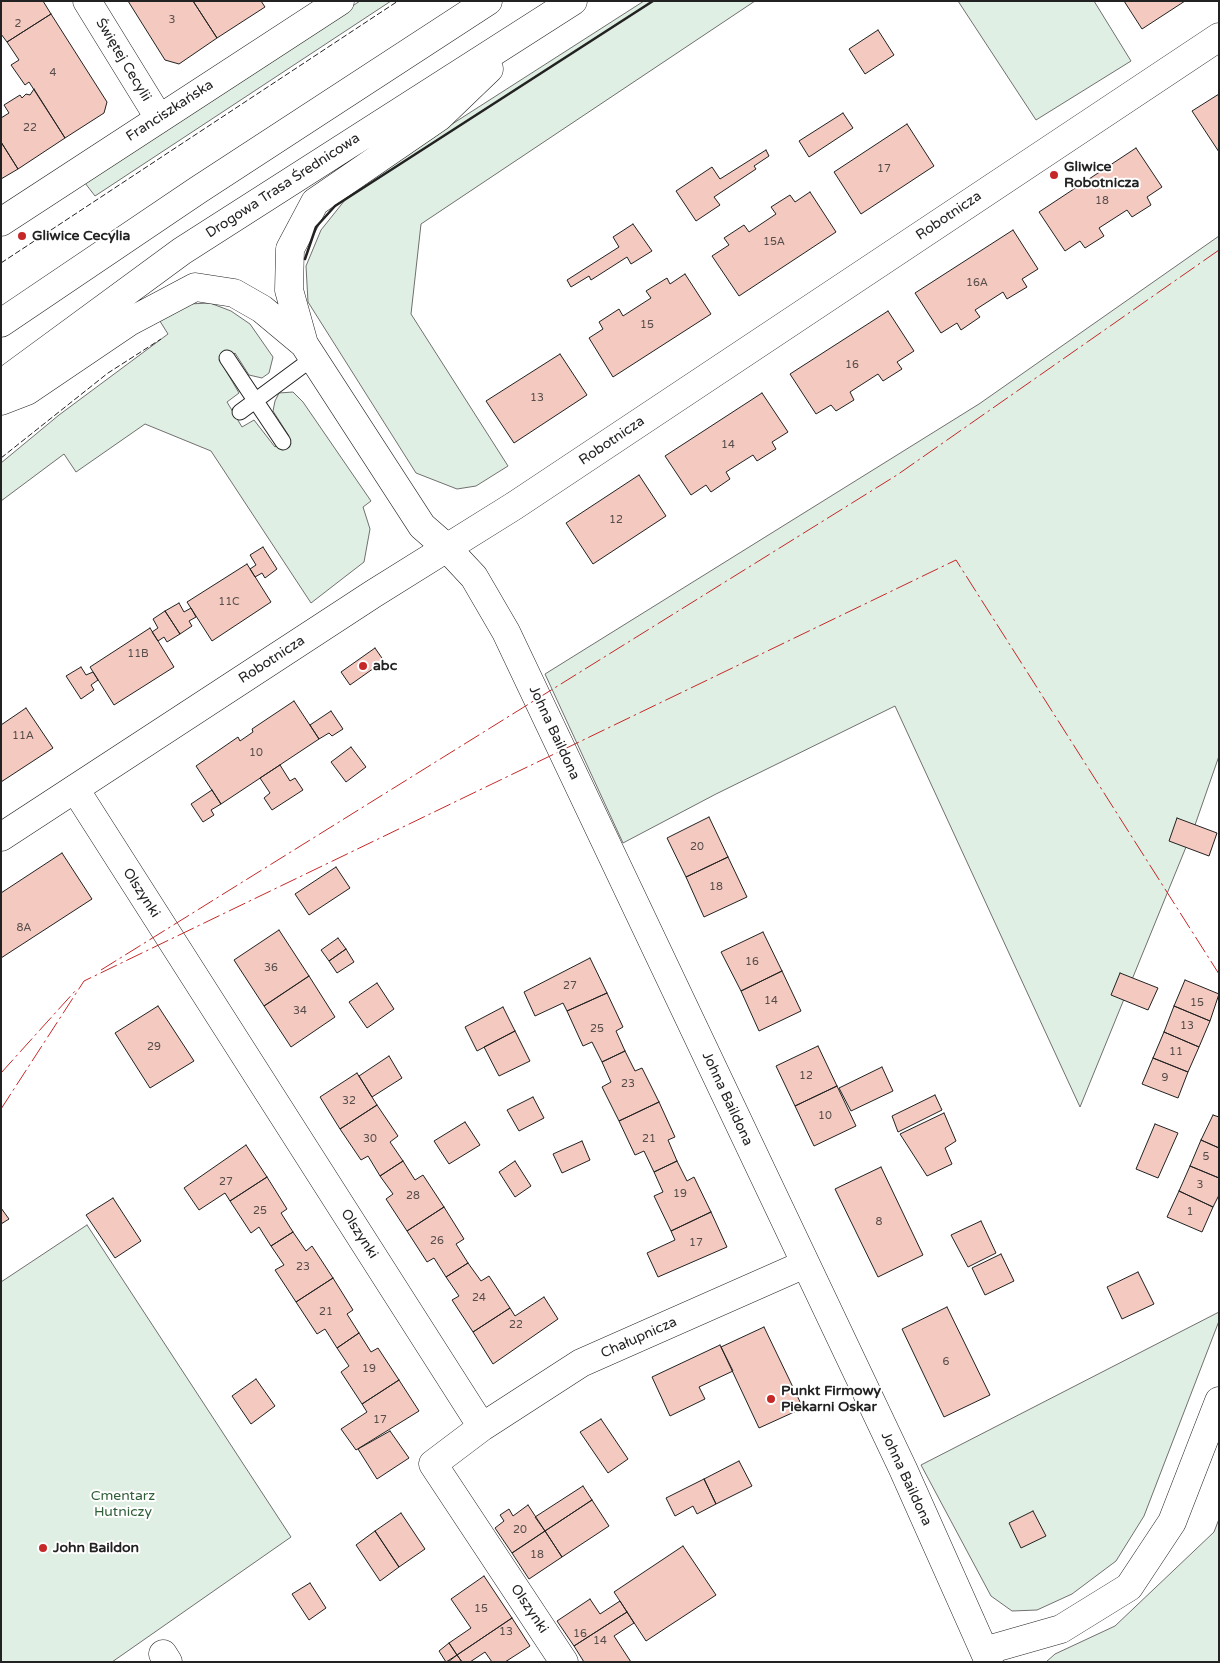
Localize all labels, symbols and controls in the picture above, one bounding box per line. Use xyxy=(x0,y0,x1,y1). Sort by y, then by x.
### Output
house number: 3 xyxy=(169,13,175,27)
street label: Świętej Cecylii xyxy=(92,15,154,105)
house number: 2 xyxy=(15,17,21,31)
house number: 4 xyxy=(50,66,56,80)
street label: Franciszkańska xyxy=(123,77,217,145)
house number: 22 xyxy=(23,121,37,135)
street label: Drogowa Trasa Średnicowa xyxy=(203,130,363,242)
place label: Gliwice Robotnicza xyxy=(1064,159,1139,192)
house number: 17 xyxy=(877,162,891,176)
marker: Gliwice Robotnicza xyxy=(1048,169,1060,181)
street label: Robotnicza xyxy=(913,188,985,244)
house number: 18 xyxy=(1095,194,1109,208)
place label: Gliwice Cecylia xyxy=(32,228,130,244)
marker: Gliwice Cecylia xyxy=(16,230,28,242)
house number: 15A xyxy=(763,235,785,249)
house number: 16A xyxy=(966,276,988,290)
house number: 15 xyxy=(640,318,654,332)
house number: 16 xyxy=(845,358,859,372)
house number: 13 xyxy=(530,391,544,405)
street label: Robotnicza xyxy=(576,413,648,469)
house number: 14 xyxy=(721,438,735,452)
house number: 12 xyxy=(609,513,623,527)
house number: 11C xyxy=(218,595,240,609)
street label: Robotnicza xyxy=(236,632,308,688)
house number: 11B xyxy=(127,647,149,661)
place label: abc xyxy=(373,658,397,674)
marker: abc xyxy=(357,660,369,672)
street label: Johna Baildona xyxy=(525,683,583,783)
house number: 11A xyxy=(12,729,34,743)
house number: 10 xyxy=(249,746,263,760)
house number: 20 xyxy=(690,840,704,854)
street label: Olszynki xyxy=(119,865,163,921)
house number: 18 xyxy=(709,880,723,894)
house number: 8A xyxy=(16,921,32,935)
house number: 16 xyxy=(745,955,759,969)
house number: 36 xyxy=(264,961,278,975)
house number: 27 xyxy=(563,979,577,993)
house number: 14 xyxy=(764,994,778,1008)
house number: 15 xyxy=(1190,996,1204,1010)
house number: 34 xyxy=(293,1004,307,1018)
house number: 13 xyxy=(1180,1019,1194,1033)
house number: 25 xyxy=(590,1022,604,1036)
house number: 29 xyxy=(147,1040,161,1054)
house number: 11 xyxy=(1169,1045,1183,1059)
street label: Johna Baildona xyxy=(698,1049,756,1149)
house number: 12 xyxy=(799,1069,813,1083)
house number: 9 xyxy=(1162,1071,1168,1085)
house number: 23 xyxy=(621,1077,635,1091)
house number: 32 xyxy=(342,1094,356,1108)
house number: 10 xyxy=(818,1109,832,1123)
house number: 30 xyxy=(363,1132,377,1146)
house number: 21 xyxy=(642,1132,656,1146)
house number: 5 xyxy=(1203,1150,1209,1164)
house number: 27 xyxy=(219,1175,233,1189)
house number: 3 xyxy=(1197,1178,1203,1192)
house number: 19 xyxy=(673,1187,687,1201)
house number: 28 xyxy=(406,1189,420,1203)
house number: 25 xyxy=(253,1204,267,1218)
house number: 1 xyxy=(1187,1205,1193,1219)
street label: Olszynki xyxy=(337,1206,381,1262)
house number: 8 xyxy=(876,1215,882,1229)
house number: 26 xyxy=(430,1234,444,1248)
house number: 17 xyxy=(689,1236,703,1250)
house number: 23 xyxy=(296,1260,310,1274)
house number: 24 xyxy=(472,1291,486,1305)
house number: 21 xyxy=(319,1305,333,1319)
street label: Chałupnicza xyxy=(598,1314,680,1362)
house number: 22 xyxy=(509,1318,523,1332)
house number: 6 xyxy=(943,1355,949,1369)
house number: 19 xyxy=(362,1362,376,1376)
place label: Punkt Firmowy Piekarni Oskar xyxy=(781,1383,881,1415)
marker: Punkt Firmowy Piekarni Oskar xyxy=(765,1393,777,1405)
house number: 17 xyxy=(373,1413,387,1427)
street label: Johna Baildona xyxy=(877,1429,935,1529)
park label: Cmentarz Hutniczy xyxy=(91,1488,155,1520)
house number: 20 xyxy=(513,1523,527,1537)
place label: John Baildon xyxy=(53,1540,139,1556)
marker: John Baildon xyxy=(37,1542,49,1554)
house number: 18 xyxy=(530,1548,544,1562)
street label: Olszynki xyxy=(506,1581,552,1637)
house number: 15 xyxy=(474,1602,488,1616)
house number: 13 xyxy=(499,1625,513,1639)
house number: 16 xyxy=(573,1627,587,1641)
house number: 14 xyxy=(593,1634,607,1648)

